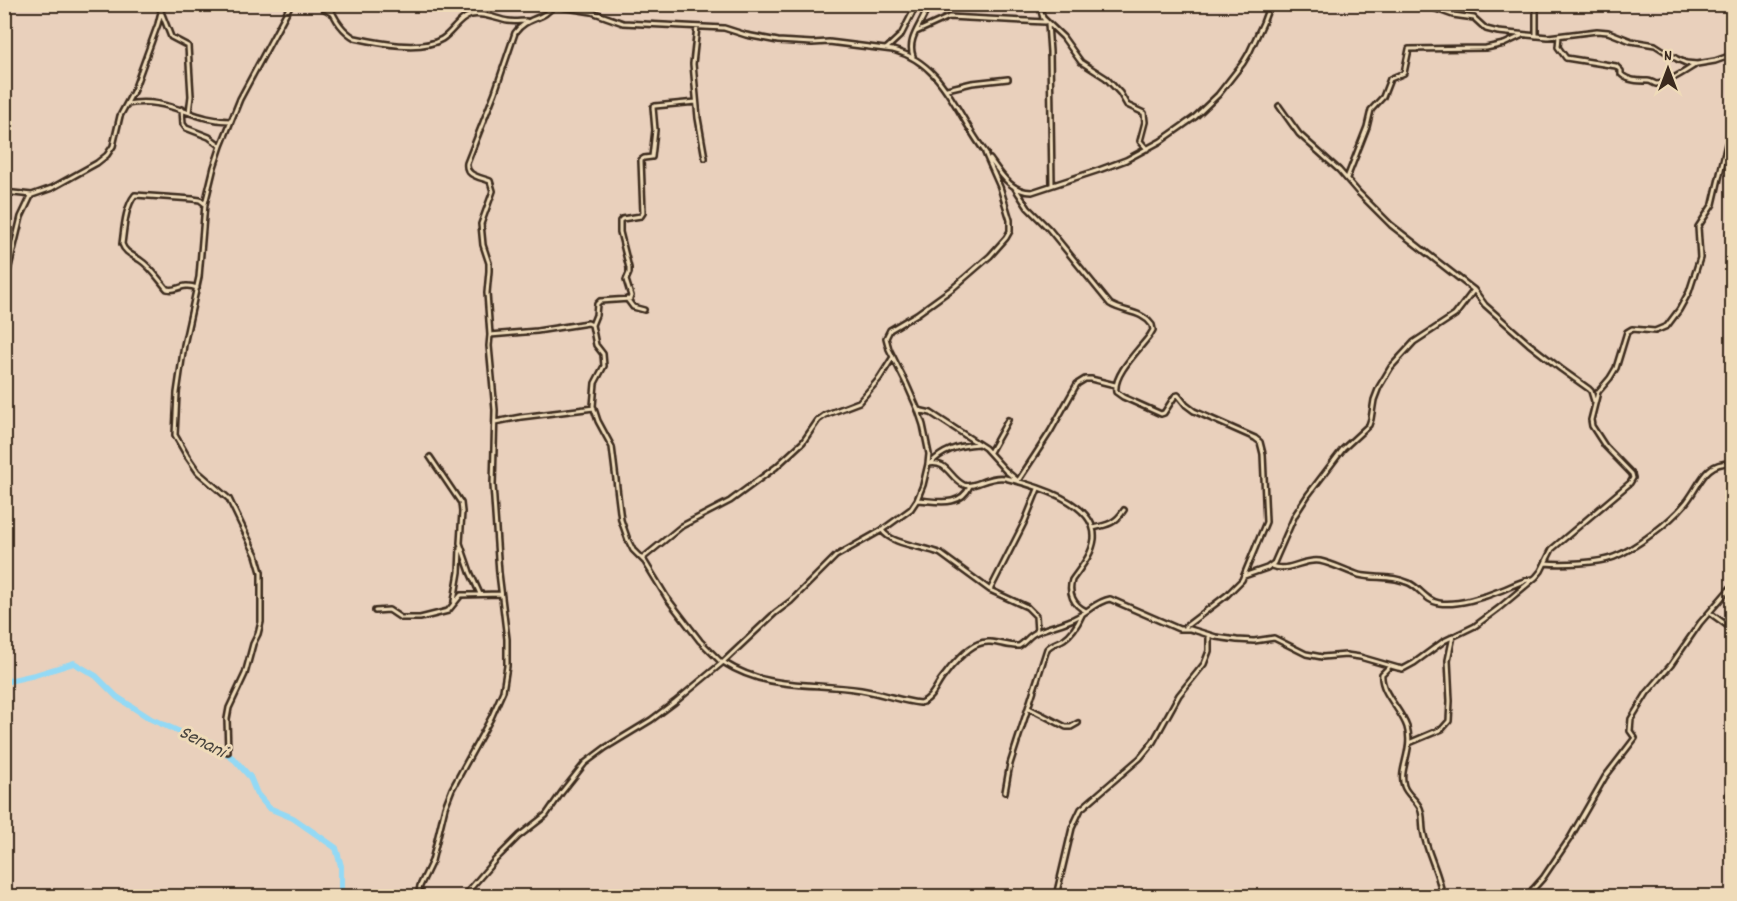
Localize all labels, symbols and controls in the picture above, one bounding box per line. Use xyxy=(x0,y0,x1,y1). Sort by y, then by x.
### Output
north arrow xyxy=(1638,39,1698,99)
text: N xyxy=(1664,45,1672,68)
water label: Senani xyxy=(174,719,233,768)

